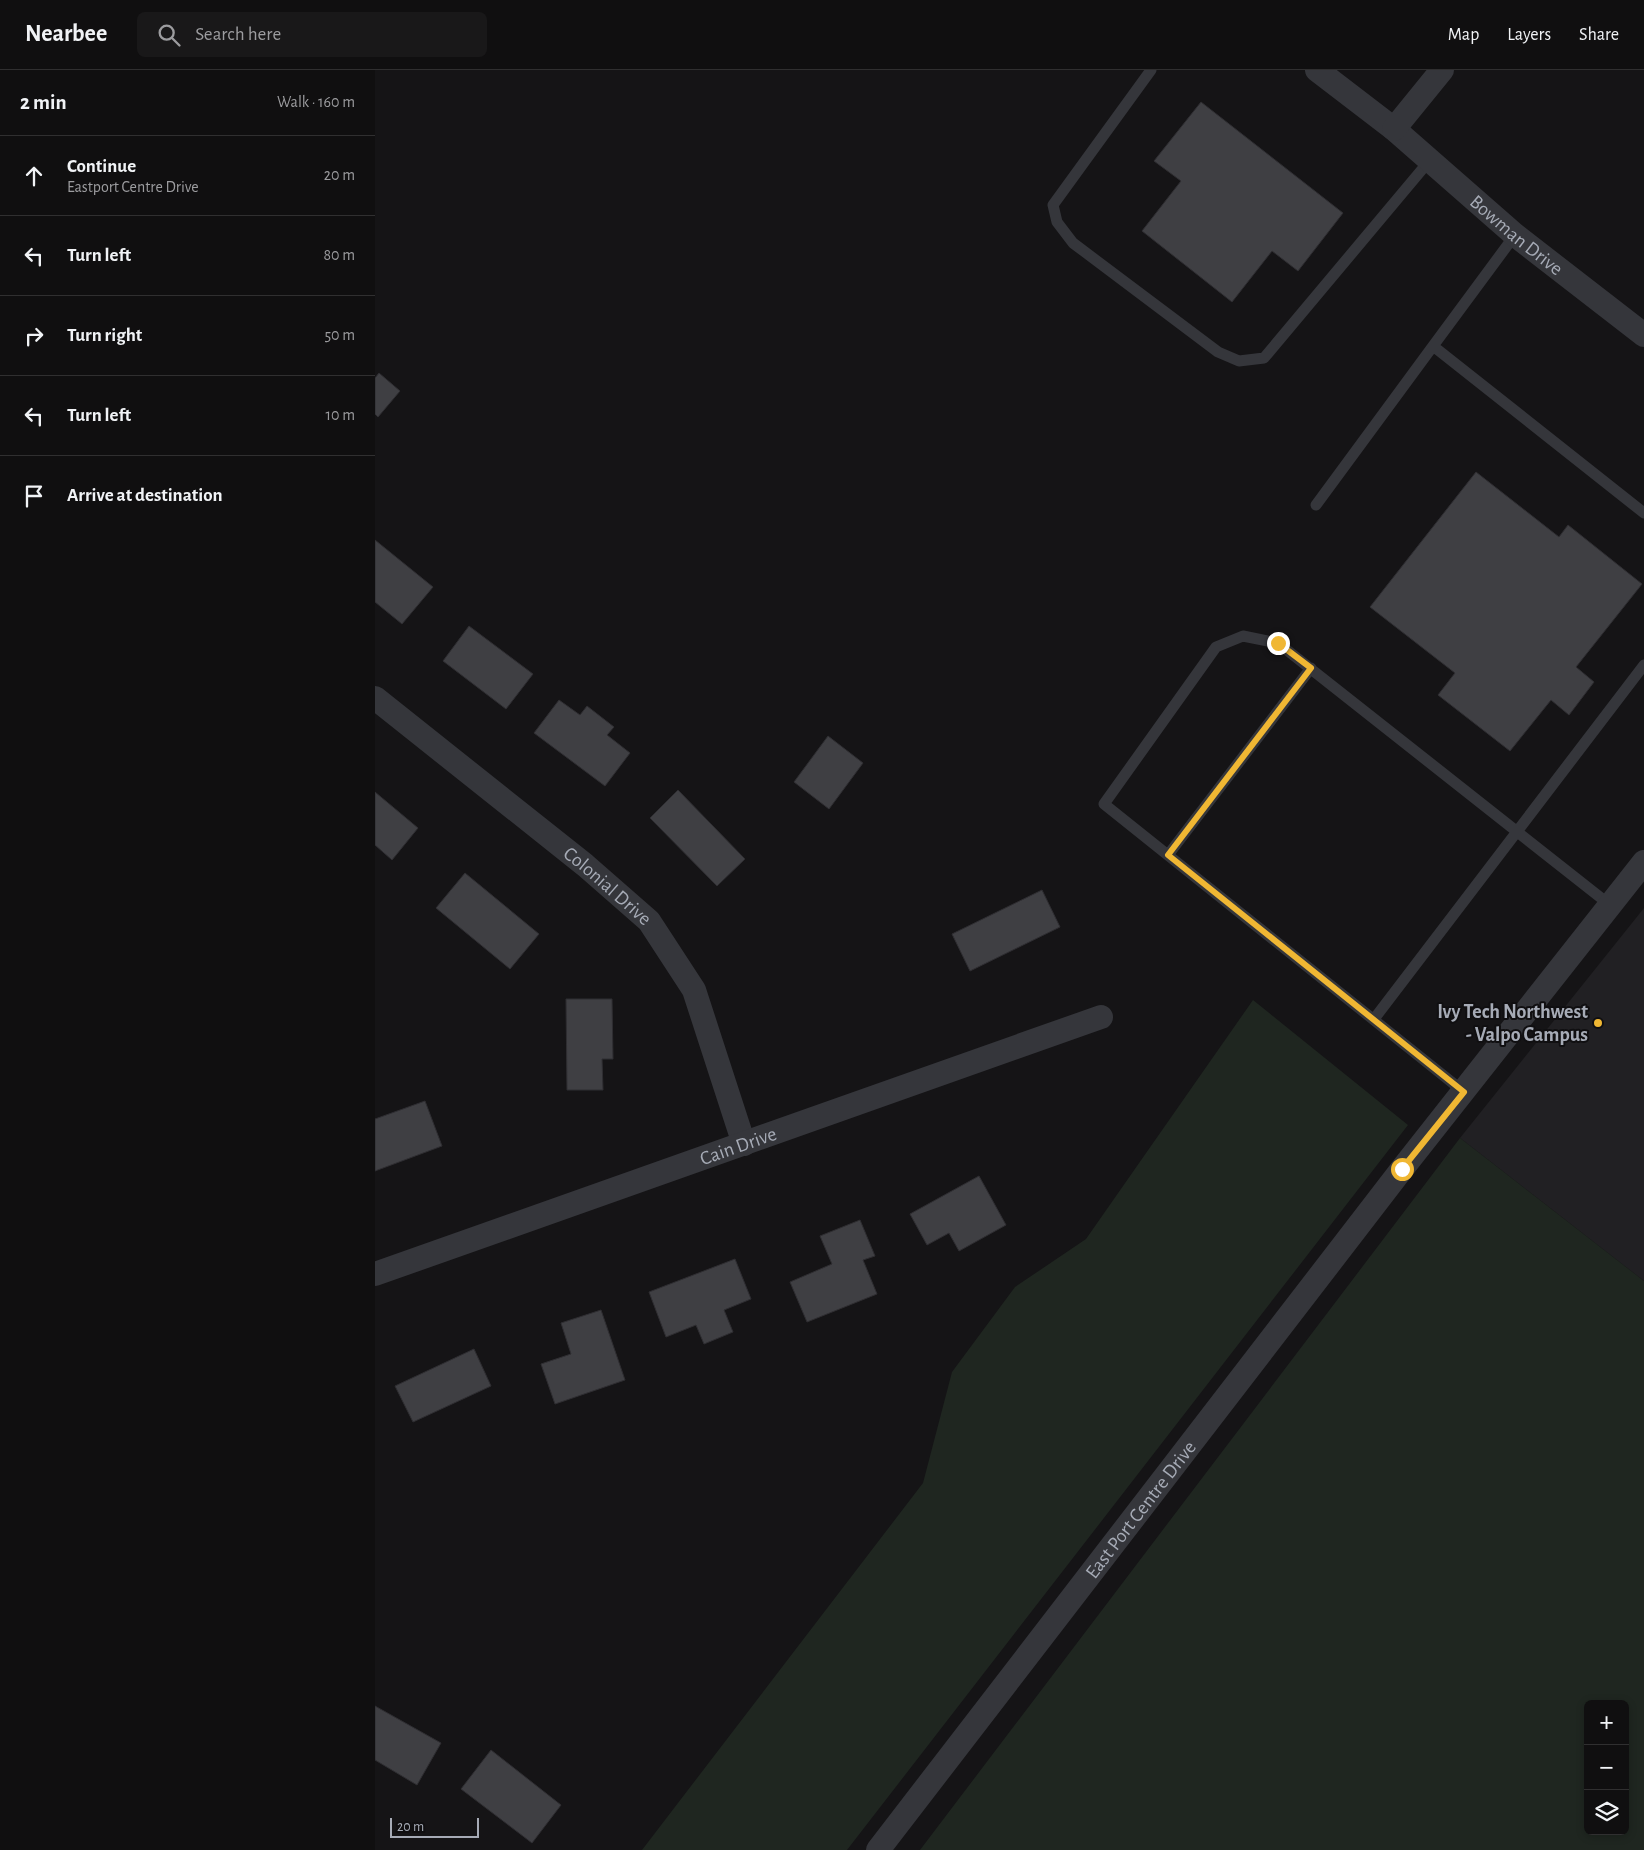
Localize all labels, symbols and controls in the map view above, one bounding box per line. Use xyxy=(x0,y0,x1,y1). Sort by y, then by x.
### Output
search box xyxy=(137,12,487,57)
icon: search xyxy=(155,21,183,49)
text: Nearbee xyxy=(25,22,107,46)
text: Search here xyxy=(195,25,281,44)
text: Map xyxy=(1448,26,1479,44)
text: Layers xyxy=(1507,26,1551,44)
text: Share xyxy=(1579,26,1619,44)
text: 2 min xyxy=(20,92,67,113)
text: Walk · 160 m xyxy=(277,94,355,110)
text: Continue xyxy=(67,157,136,176)
icon: ahead xyxy=(20,162,48,190)
text: 20 m xyxy=(324,167,355,183)
text: Eastport Centre Drive xyxy=(67,179,199,195)
street label: Bowman Drive xyxy=(1466,191,1566,279)
icon: left xyxy=(20,242,48,270)
text: Turn left xyxy=(67,246,131,265)
text: 80 m xyxy=(324,247,355,263)
icon: right xyxy=(20,322,48,350)
text: Turn right xyxy=(67,326,142,345)
text: 50 m xyxy=(324,327,355,343)
icon: left xyxy=(20,402,48,430)
text: Turn left xyxy=(67,406,131,425)
text: 10 m xyxy=(326,407,355,423)
icon: arrive xyxy=(20,482,48,510)
text: Arrive at destination xyxy=(67,486,223,505)
route end xyxy=(1267,632,1290,655)
street label: Colonial Drive xyxy=(560,843,655,929)
place label: Ivy Tech Northwest - Valpo Campus xyxy=(1437,1002,1588,1045)
marker: Ivy Tech Northwest - Valpo Campus xyxy=(1592,1017,1604,1029)
street label: Cain Drive xyxy=(697,1124,779,1169)
route start xyxy=(1391,1158,1414,1181)
street label: East Port Centre Drive xyxy=(1082,1437,1200,1582)
map controls xyxy=(1584,1700,1629,1835)
button: + xyxy=(1584,1700,1629,1745)
button: − xyxy=(1584,1745,1629,1790)
button: layers xyxy=(1584,1790,1629,1835)
scale bar xyxy=(390,1815,479,1838)
text: 20 m xyxy=(397,1820,424,1834)

